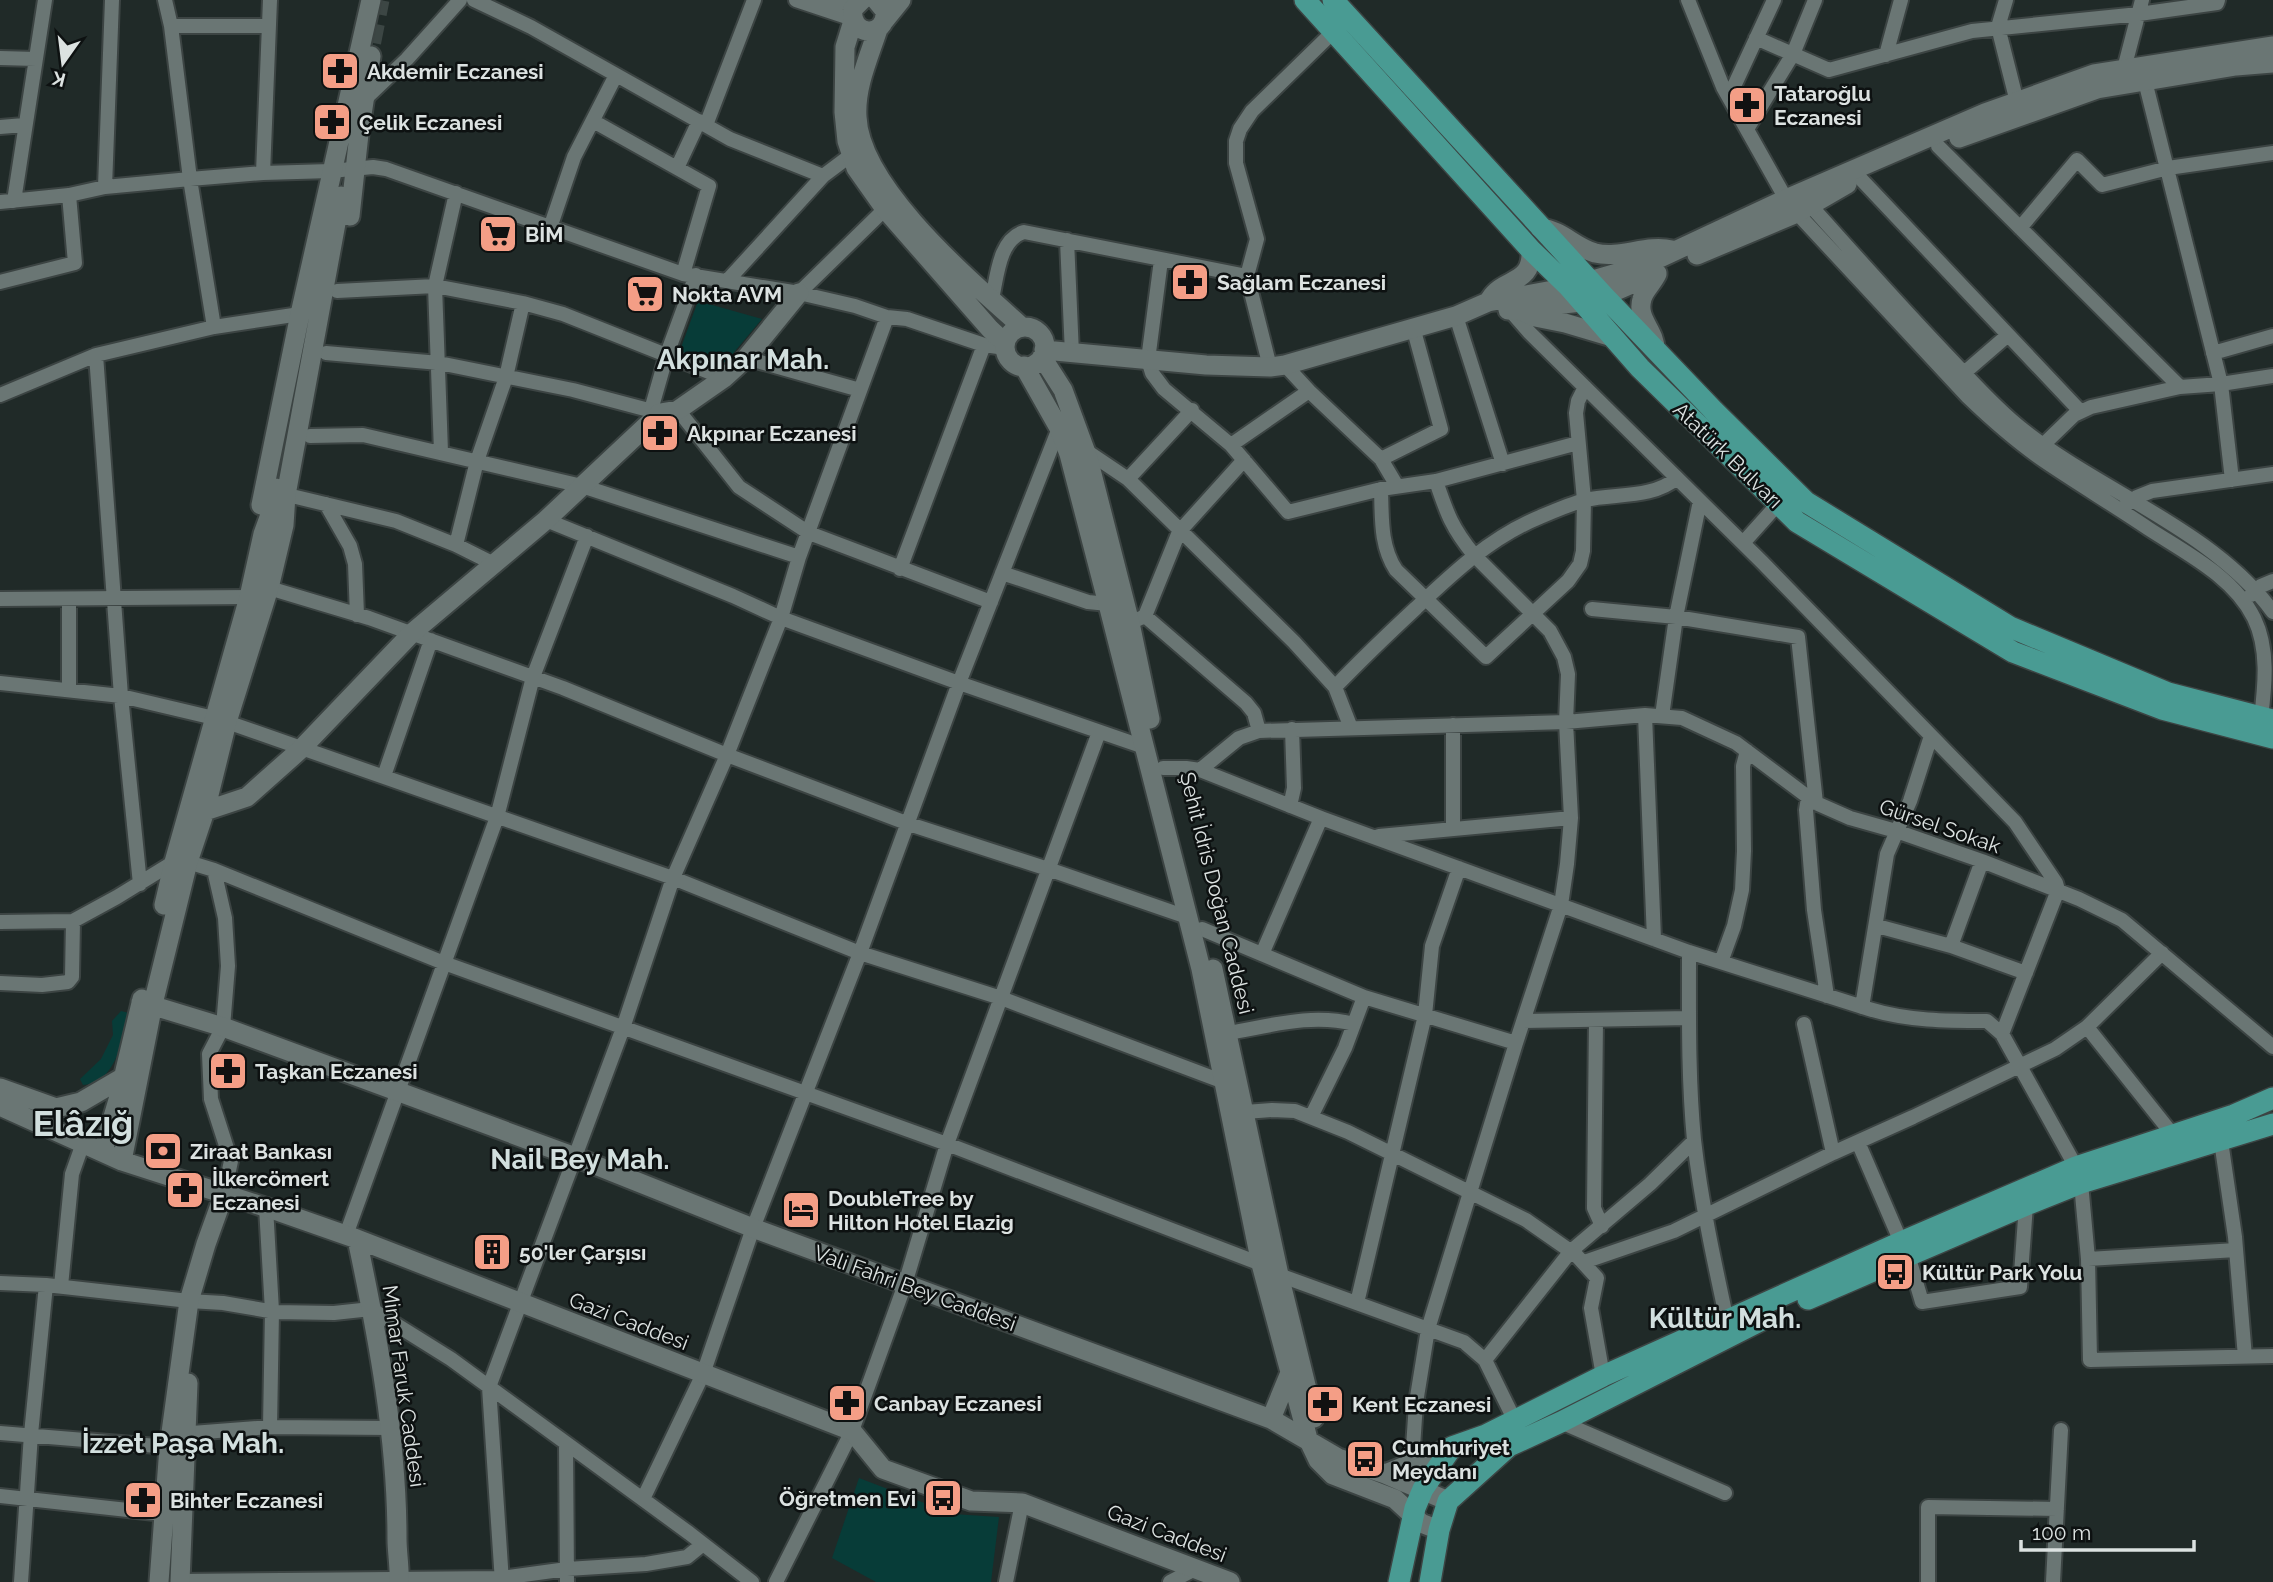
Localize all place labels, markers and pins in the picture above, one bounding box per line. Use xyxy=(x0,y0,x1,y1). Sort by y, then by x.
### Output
pharmacy icon: Akdemir Eczanesi xyxy=(319,50,361,92)
place label: Akdemir Eczanesi xyxy=(367,59,544,84)
place label: Tataroğlu Eczanesi xyxy=(1774,81,1871,130)
pharmacy icon: Tataroğlu Eczanesi xyxy=(1726,84,1768,126)
pharmacy icon: Çelik Eczanesi xyxy=(311,101,353,143)
place label: Çelik Eczanesi xyxy=(359,110,502,135)
supermarket icon: BİM xyxy=(477,213,519,255)
place label: BİM xyxy=(525,222,563,247)
pharmacy icon: Sağlam Eczanesi xyxy=(1169,261,1211,303)
place label: Sağlam Eczanesi xyxy=(1217,270,1386,295)
supermarket icon: Nokta AVM xyxy=(624,273,666,315)
place label: Nokta AVM xyxy=(672,282,782,307)
pharmacy icon: Akpınar Eczanesi xyxy=(639,412,681,454)
place label: Akpınar Eczanesi xyxy=(687,421,857,446)
pharmacy icon: Taşkan Eczanesi xyxy=(207,1050,249,1092)
place label: Taşkan Eczanesi xyxy=(255,1059,418,1084)
bank icon: Ziraat Bankası xyxy=(142,1130,184,1172)
place label: Ziraat Bankası xyxy=(190,1139,332,1164)
place label: İlkercömert Eczanesi xyxy=(212,1166,329,1215)
pharmacy icon: İlkercömert Eczanesi xyxy=(164,1169,206,1211)
place label: DoubleTree by Hilton Hotel Elazig xyxy=(828,1186,1014,1235)
hotel icon: DoubleTree by Hilton Hotel Elazig xyxy=(780,1189,822,1231)
building icon: 50'ler Çarşısı xyxy=(471,1231,513,1273)
place label: 50'ler Çarşısı xyxy=(519,1240,646,1265)
bus stop icon: Kültür Park Yolu xyxy=(1874,1251,1916,1293)
place label: Kültür Park Yolu xyxy=(1922,1260,2082,1285)
pharmacy icon: Canbay Eczanesi xyxy=(826,1382,868,1424)
pharmacy icon: Kent Eczanesi xyxy=(1304,1383,1346,1425)
place label: Canbay Eczanesi xyxy=(874,1391,1042,1416)
place label: Kent Eczanesi xyxy=(1352,1392,1491,1417)
place label: Cumhuriyet Meydanı xyxy=(1392,1435,1510,1484)
bus stop icon: Cumhuriyet Meydanı xyxy=(1344,1438,1386,1480)
bus stop icon: Öğretmen Evi xyxy=(922,1477,964,1519)
pharmacy icon: Bihter Eczanesi xyxy=(122,1479,164,1521)
place label: Öğretmen Evi xyxy=(779,1486,916,1511)
place label: Bihter Eczanesi xyxy=(170,1488,323,1513)

